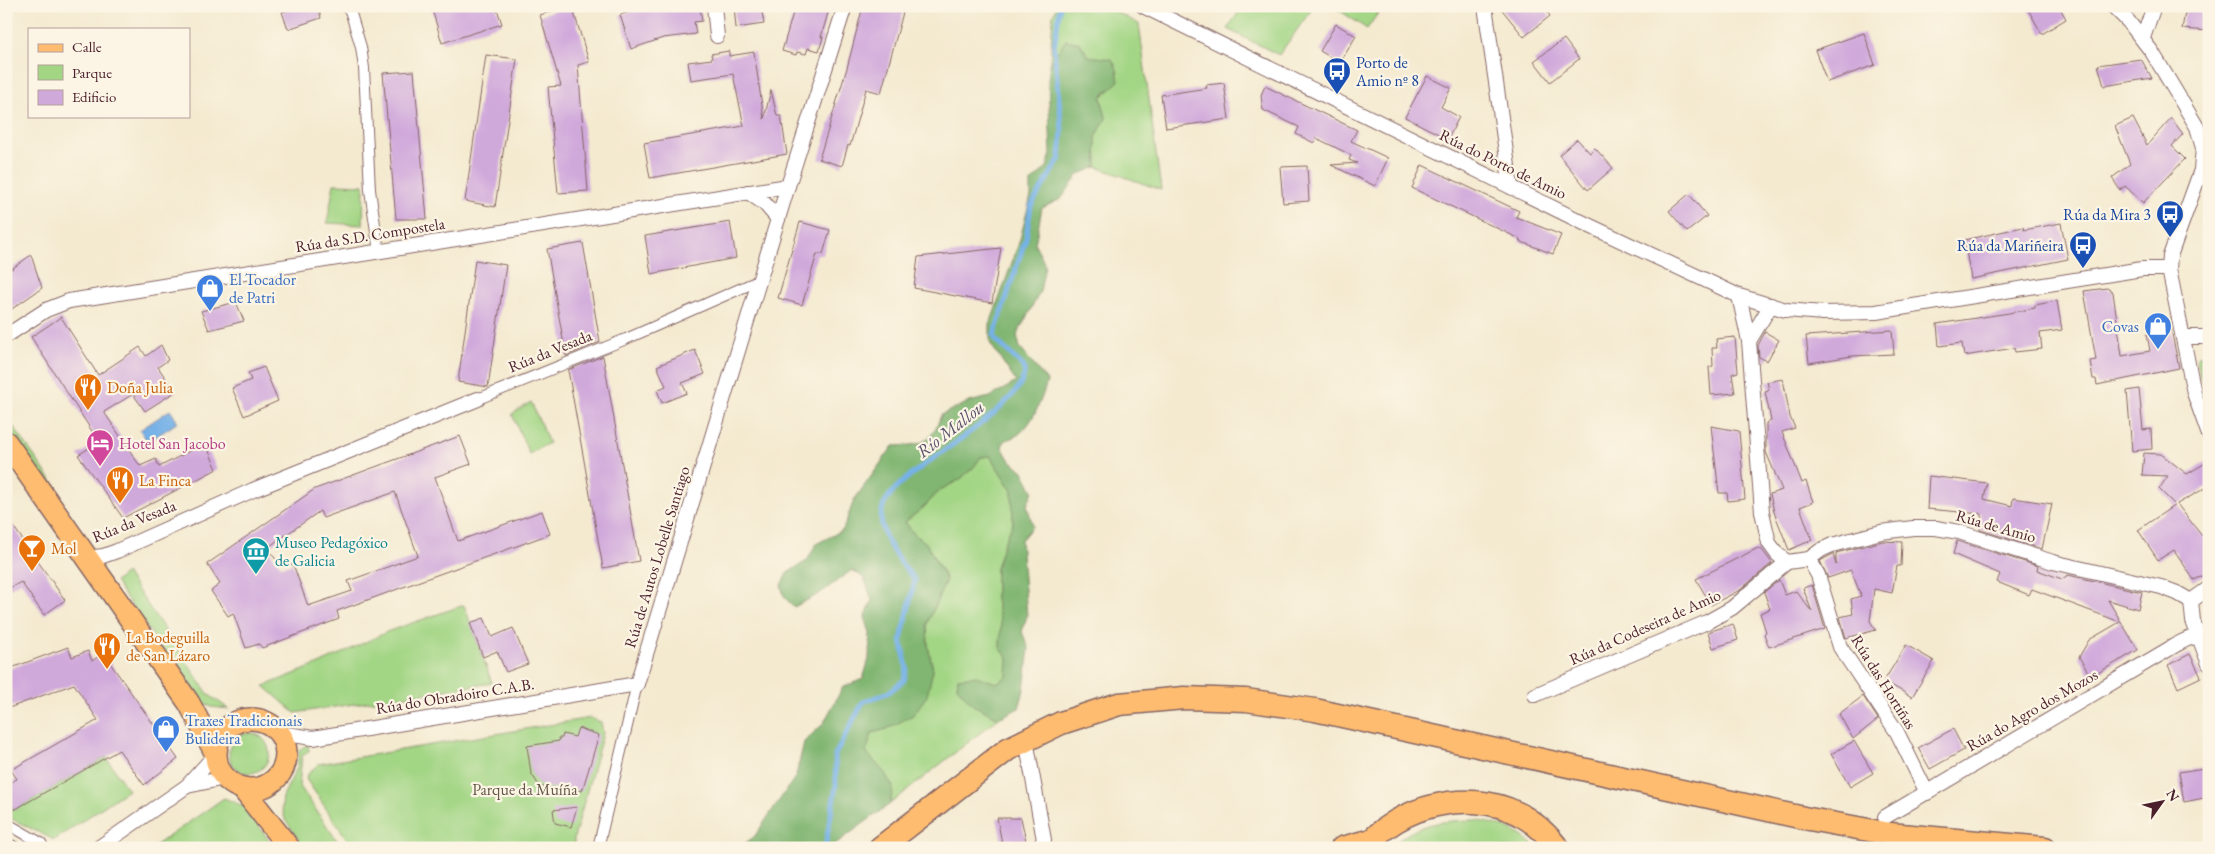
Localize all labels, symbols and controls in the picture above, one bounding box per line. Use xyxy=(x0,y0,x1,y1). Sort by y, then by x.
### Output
legend xyxy=(28,28,190,118)
text: Calle xyxy=(72,37,102,56)
place label: Porto de Amio nº 8 xyxy=(1355,52,1419,91)
bus stop icon: Porto de Amio nº 8 xyxy=(1322,56,1352,95)
text: Parque xyxy=(72,63,112,82)
text: Edificio xyxy=(72,87,116,106)
street label: Rúa do Porto de Amio xyxy=(1436,124,1570,204)
bus stop icon: Rúa da Mira 3 xyxy=(2155,199,2185,238)
place label: Rúa da Mira 3 xyxy=(2063,204,2151,225)
street label: Rúa da S.D. Compostela xyxy=(294,213,447,257)
bus stop icon: Rúa da Mariñeira xyxy=(2068,230,2098,269)
place label: Rúa da Mariñeira xyxy=(1957,235,2065,256)
place label: El Tocador de Patri xyxy=(229,269,297,308)
shop icon: El Tocador de Patri xyxy=(195,273,225,312)
shop icon: Covas xyxy=(2143,311,2173,350)
place label: Covas xyxy=(2102,316,2139,337)
street label: Rúa da Vesada xyxy=(505,324,596,377)
restaurant icon: Doña Julia xyxy=(73,372,103,411)
place label: Doña Julia xyxy=(107,377,174,398)
water label: Río Mallou xyxy=(911,395,989,463)
hotel icon: Hotel San Jacobo xyxy=(85,428,115,467)
place label: Hotel San Jacobo xyxy=(119,433,226,454)
street label: Rúa de Autos Lobelle Santiago xyxy=(619,463,695,651)
restaurant icon: La Finca xyxy=(105,465,135,504)
place label: La Finca xyxy=(139,470,192,491)
street label: Rúa da Vesada xyxy=(89,494,180,547)
street label: Rúa de Amio xyxy=(1954,505,2039,547)
place label: Museo Pedagóxico de Galicia xyxy=(275,532,388,571)
bar icon: Mol xyxy=(17,533,47,572)
museum icon: Museo Pedagóxico de Galicia xyxy=(241,536,271,575)
place label: Mol xyxy=(51,538,77,559)
street label: Rúa da Codeseira de Amio xyxy=(1566,584,1724,670)
place label: La Bodeguilla de San Lázaro xyxy=(126,627,211,666)
restaurant icon: La Bodeguilla de San Lázaro xyxy=(92,631,122,670)
street label: Rúa das Hortiñas xyxy=(1847,631,1921,733)
street label: Rúa do Agro dos Mozos xyxy=(1962,664,2102,756)
street label: Rúa do Obradoiro C.A.B. xyxy=(374,673,536,719)
place label: Traxes Tradicionais Bulideira xyxy=(185,710,302,749)
shop icon: Traxes Tradicionais Bulideira xyxy=(151,714,181,753)
north arrow xyxy=(2138,776,2188,826)
park label: Parque da Muíña xyxy=(472,779,578,800)
text: N xyxy=(2162,785,2184,805)

